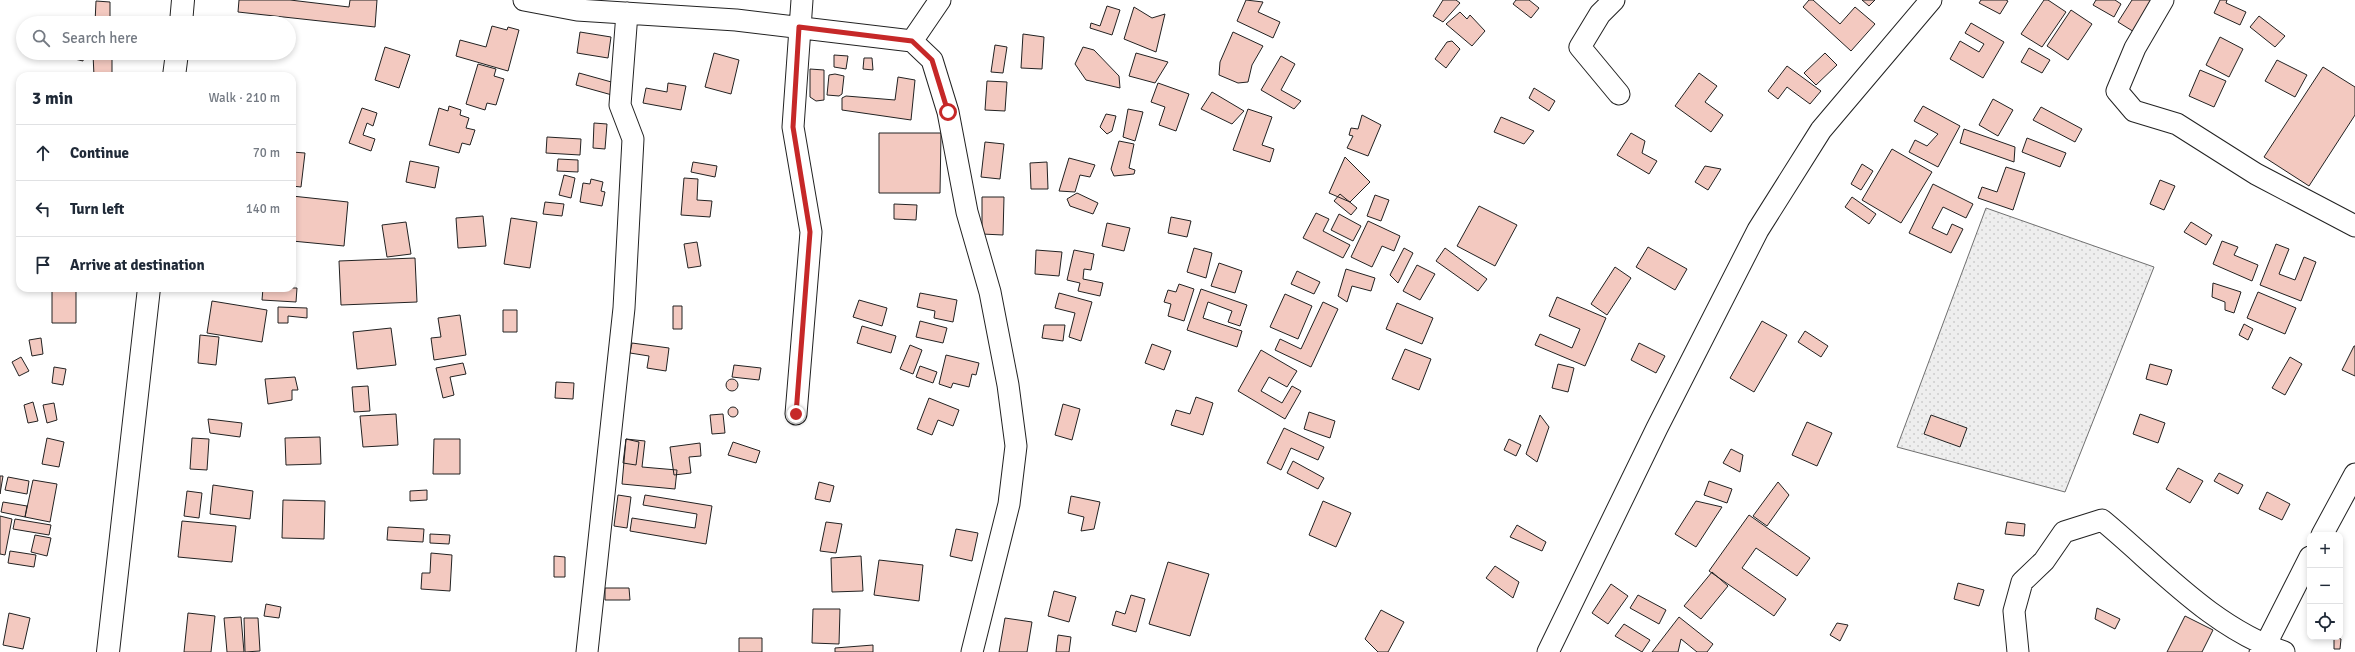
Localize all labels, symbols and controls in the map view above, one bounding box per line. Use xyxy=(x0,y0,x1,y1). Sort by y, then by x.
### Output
search box xyxy=(16,16,296,60)
icon: search xyxy=(30,27,52,49)
text: Search here xyxy=(62,29,138,47)
text: 3 min xyxy=(32,88,73,109)
text: Walk · 210 m xyxy=(209,90,280,106)
route start xyxy=(939,103,957,121)
icon: ahead xyxy=(32,142,54,164)
text: Continue xyxy=(70,144,129,162)
text: 70 m xyxy=(253,145,280,161)
icon: left xyxy=(32,198,54,220)
text: Turn left xyxy=(70,200,124,218)
text: 140 m xyxy=(246,201,280,217)
icon: arrive xyxy=(32,254,54,276)
text: Arrive at destination xyxy=(70,256,205,274)
route end xyxy=(787,405,805,423)
map controls xyxy=(2307,532,2343,640)
button: + xyxy=(2307,532,2343,568)
button: − xyxy=(2307,568,2343,604)
button: locate xyxy=(2307,604,2343,640)

